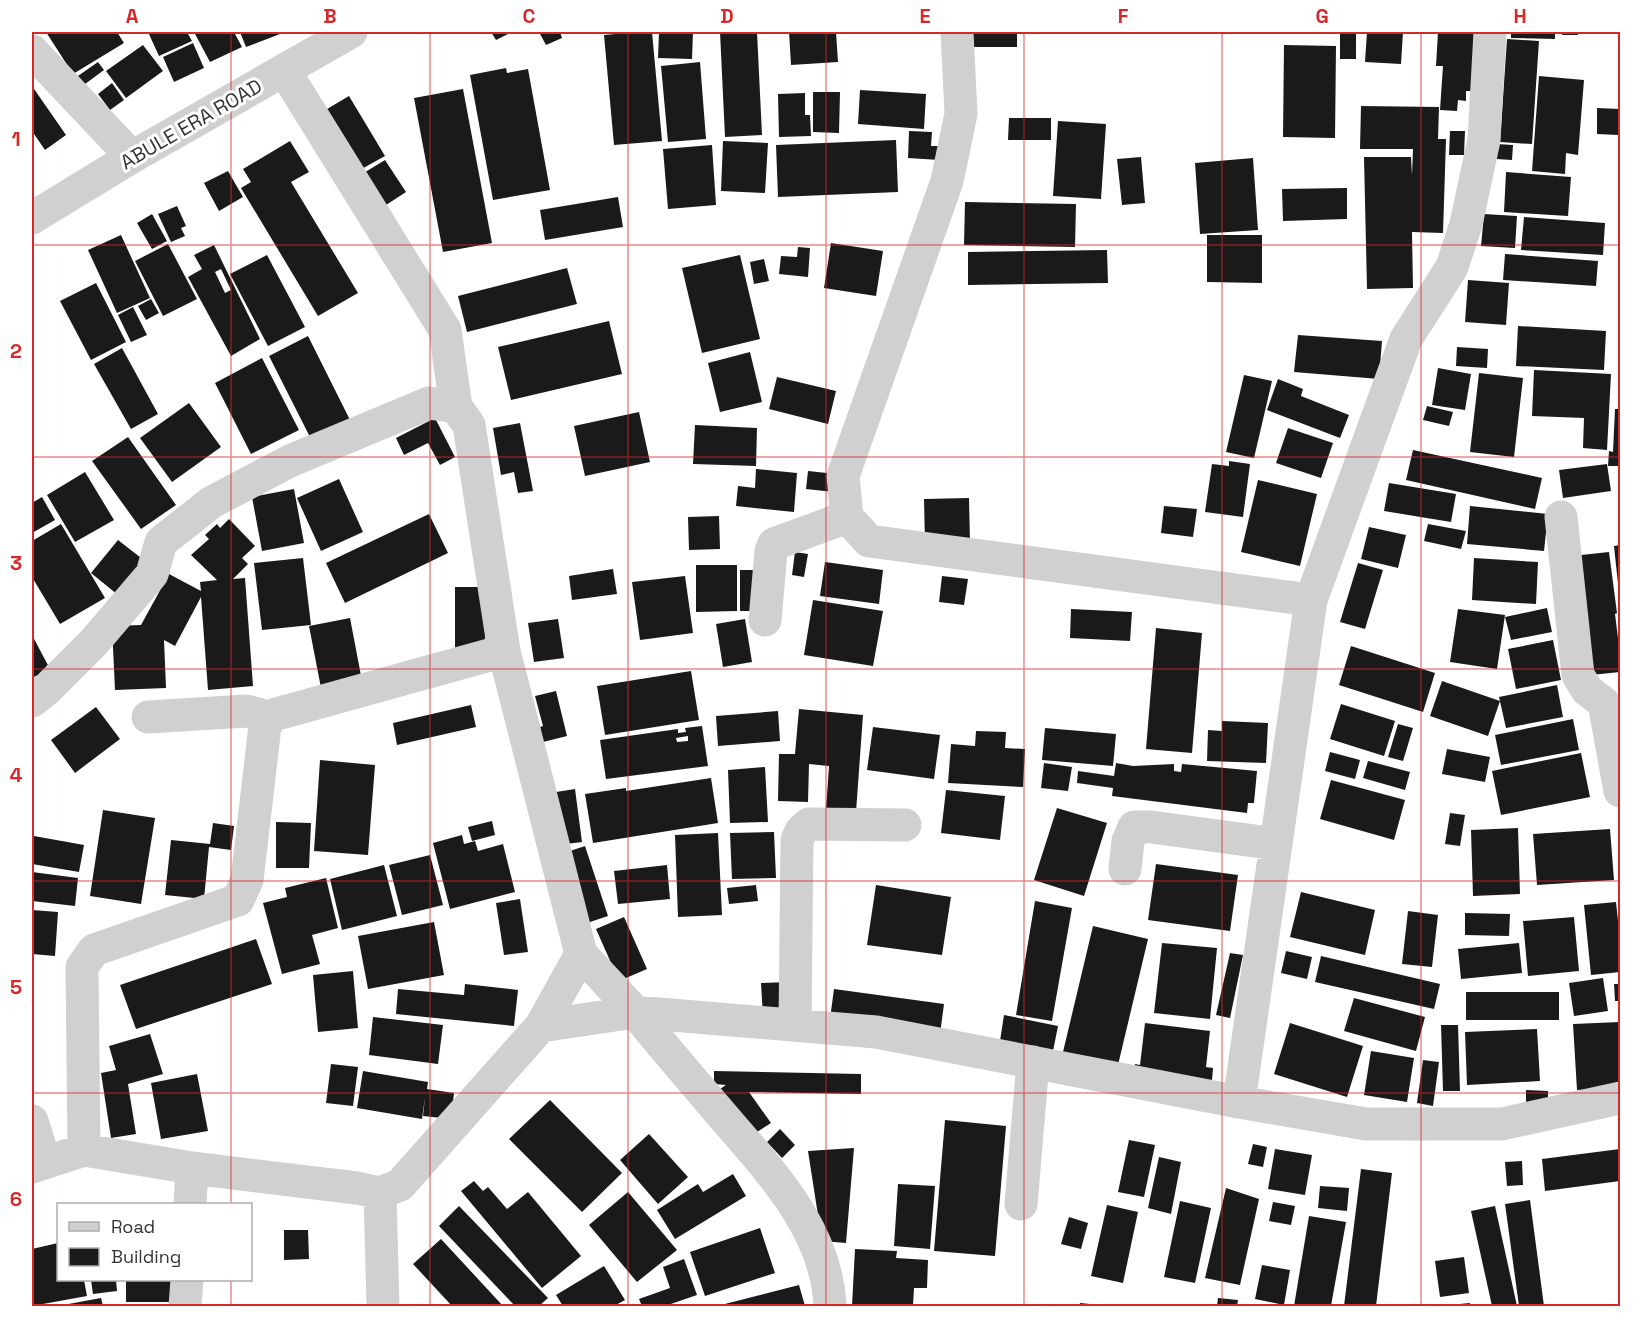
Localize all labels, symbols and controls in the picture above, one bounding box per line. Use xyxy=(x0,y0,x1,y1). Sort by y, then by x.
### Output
text: A xyxy=(126,3,139,29)
text: B xyxy=(323,3,337,29)
text: C xyxy=(523,3,536,29)
text: D xyxy=(720,3,734,29)
text: E xyxy=(919,3,931,29)
text: F xyxy=(1118,3,1129,29)
text: G xyxy=(1315,3,1329,29)
text: H xyxy=(1513,3,1527,29)
street label: ABULE ERA ROAD xyxy=(115,73,267,175)
text: 1 xyxy=(11,126,21,152)
text: 2 xyxy=(10,338,22,364)
text: 3 xyxy=(10,550,22,576)
text: 4 xyxy=(10,762,23,788)
text: 5 xyxy=(10,974,22,1000)
text: 6 xyxy=(10,1186,22,1212)
legend xyxy=(57,1203,252,1281)
text: Road xyxy=(111,1215,155,1238)
text: Building xyxy=(111,1245,181,1268)

